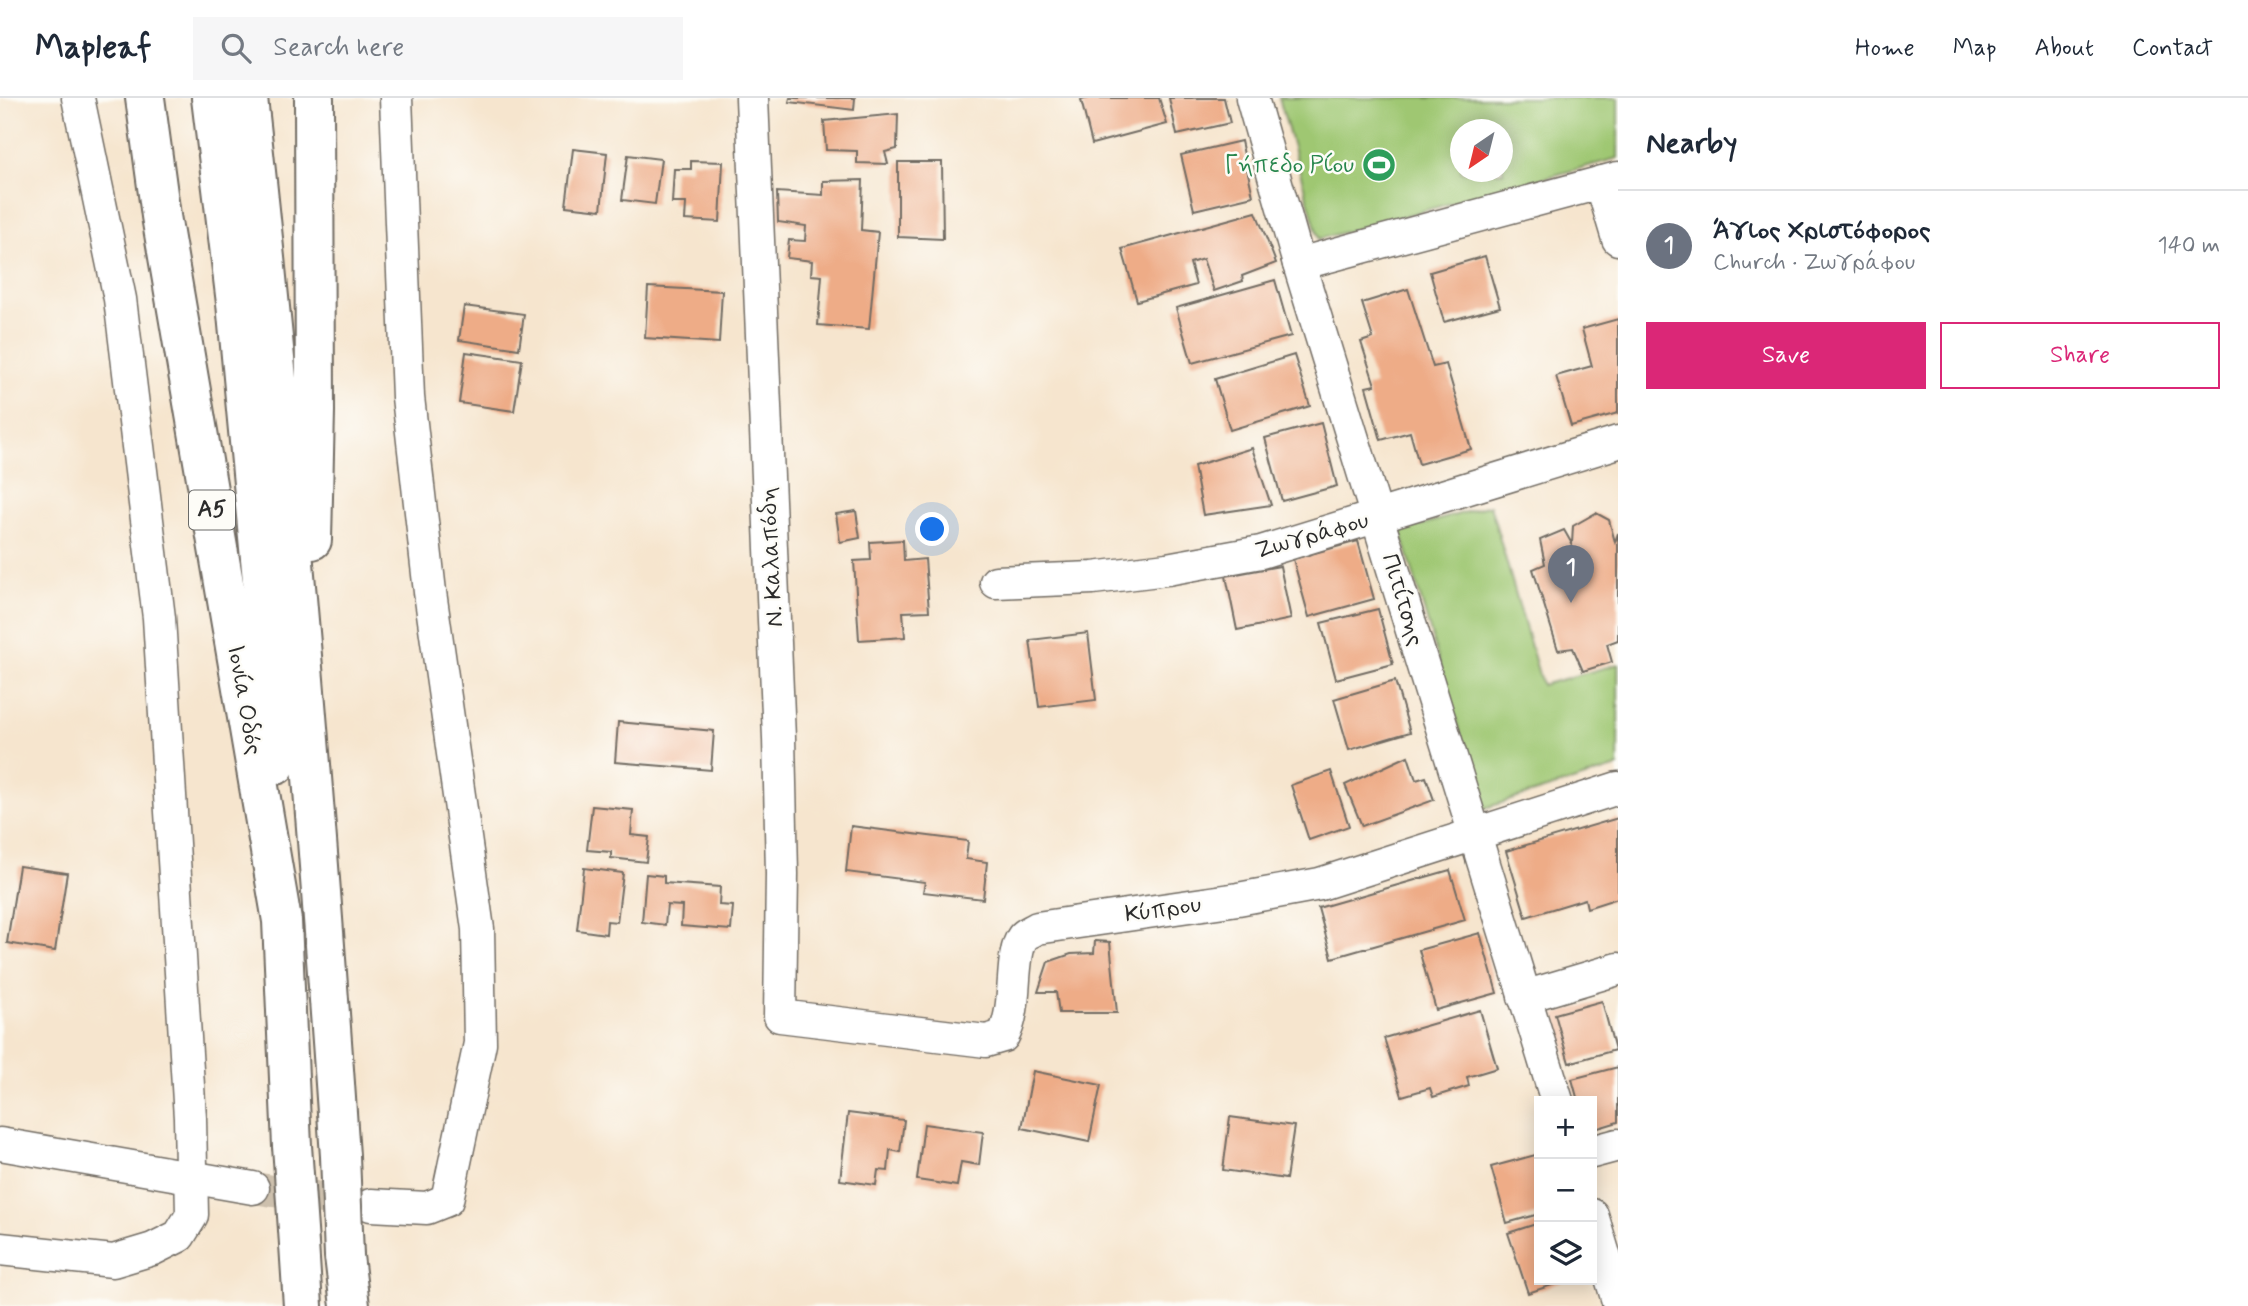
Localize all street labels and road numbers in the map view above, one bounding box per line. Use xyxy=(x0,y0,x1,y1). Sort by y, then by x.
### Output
street label: Ν. Καλαπόδη xyxy=(753,486,791,628)
road number: Α5 xyxy=(189,490,235,530)
street label: Ζωγράφου xyxy=(1252,505,1373,567)
street label: Πιτίτσης xyxy=(1373,550,1431,650)
street label: Ιονία Οδός xyxy=(219,642,269,758)
street label: Κύπρου xyxy=(1123,889,1203,931)

